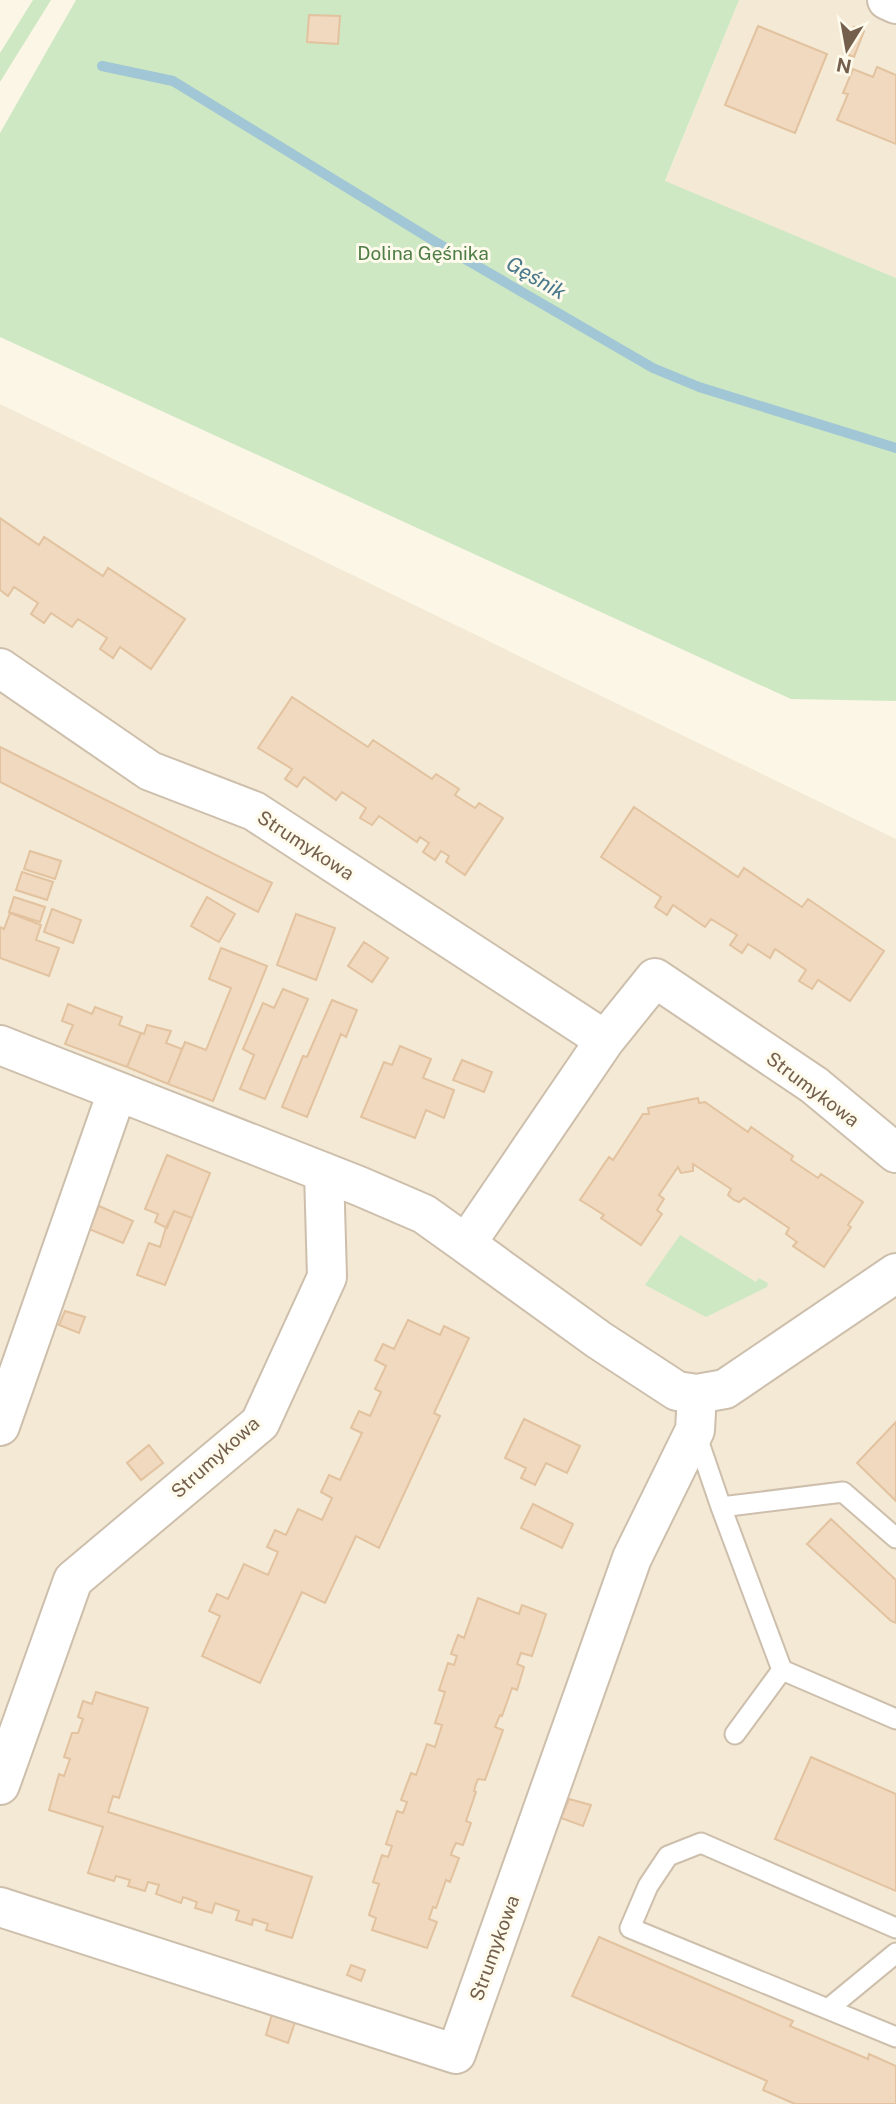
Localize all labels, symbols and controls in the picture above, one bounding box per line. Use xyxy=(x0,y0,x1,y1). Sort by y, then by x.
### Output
north arrow xyxy=(812,14,882,84)
text: N xyxy=(834,53,853,78)
park label: Dolina Gęśnika xyxy=(357,242,489,264)
water label: Gęśnik xyxy=(502,251,571,305)
street label: Strumykowa xyxy=(254,806,358,884)
street label: Strumykowa xyxy=(762,1047,864,1131)
street label: Strumykowa xyxy=(167,1412,263,1502)
street label: Strumykowa xyxy=(465,1892,523,2004)

